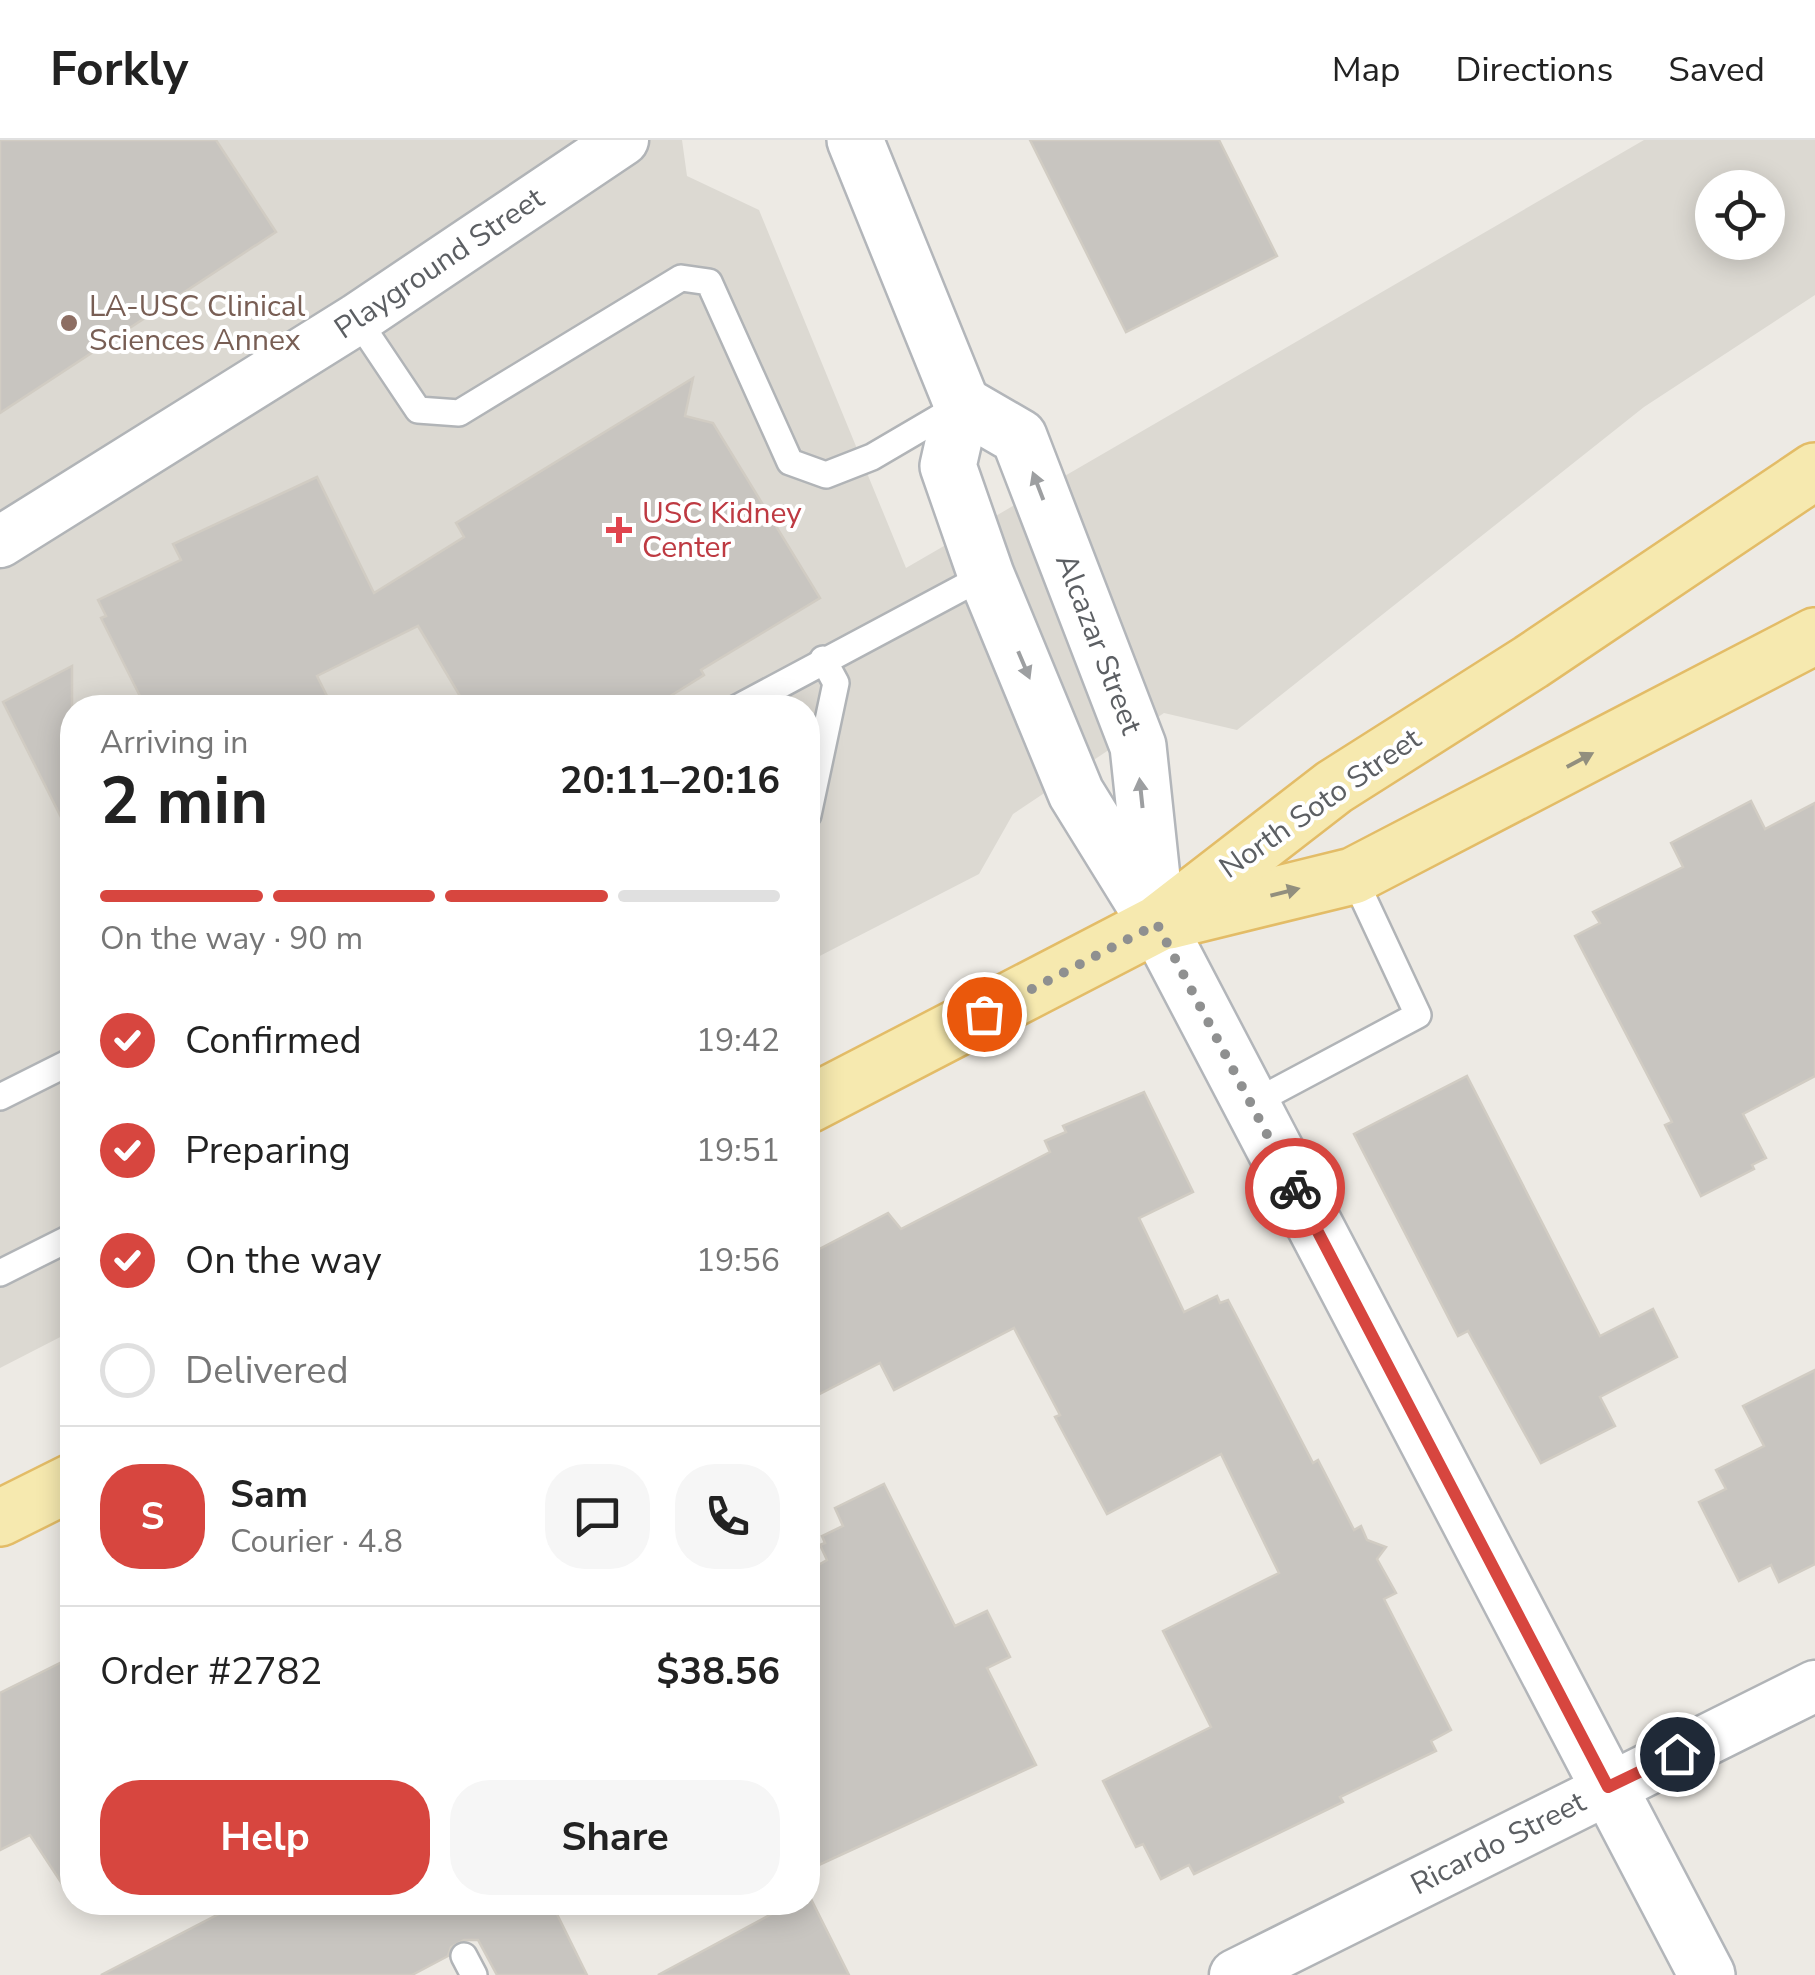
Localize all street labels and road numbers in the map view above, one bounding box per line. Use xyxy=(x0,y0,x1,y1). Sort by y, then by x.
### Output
street label: Playground Street xyxy=(326,178,553,349)
street label: Alcazar Street xyxy=(1045,548,1152,741)
street label: North Soto Street xyxy=(1211,718,1430,888)
street label: Ricardo Street xyxy=(1404,1782,1593,1905)

